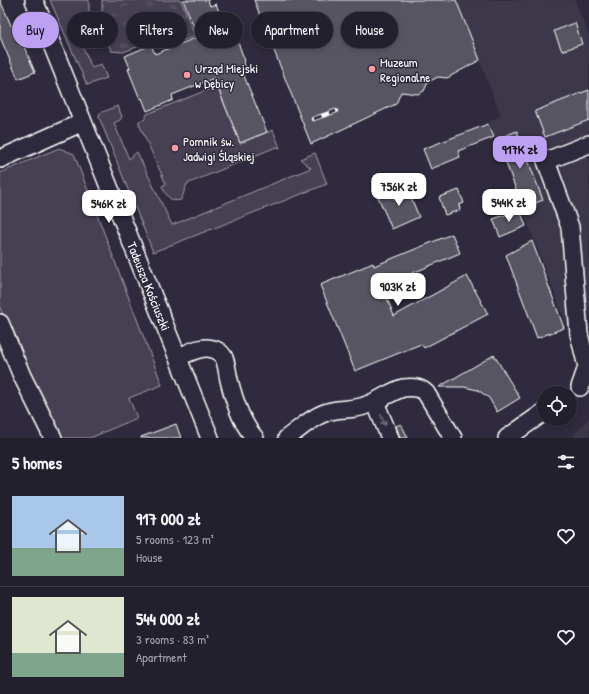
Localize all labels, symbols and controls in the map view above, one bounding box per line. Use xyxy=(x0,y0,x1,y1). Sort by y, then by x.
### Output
chip: Buy xyxy=(12,12,59,48)
chip: Rent xyxy=(67,12,118,48)
chip: Filters xyxy=(126,12,187,48)
chip: New xyxy=(195,12,243,48)
chip: Apartment xyxy=(251,12,333,48)
chip: House xyxy=(341,12,398,48)
place label: Muzeum Regionalne xyxy=(380,53,431,86)
place label: Urząd Miejski w Dębicy xyxy=(195,59,258,92)
marker: Muzeum Regionalne xyxy=(367,64,377,74)
marker: Urząd Miejski w Dębicy xyxy=(182,70,192,80)
place label: Pomnik św. Jadwigi Śląskiej xyxy=(183,132,255,165)
pin: 917K zł xyxy=(483,136,557,170)
text: 917K zł xyxy=(502,140,538,158)
marker: Pomnik św. Jadwigi Śląskiej xyxy=(170,143,180,153)
pin: 756K zł xyxy=(362,173,436,207)
text: 756K zł xyxy=(380,177,418,195)
pin: 544K zł xyxy=(472,189,546,223)
pin: 546K zł xyxy=(72,190,146,224)
text: 544K zł xyxy=(491,193,527,211)
text: 546K zł xyxy=(91,194,127,212)
street label: Tadeusza Kościuszki xyxy=(123,239,175,333)
pin: 903K zł xyxy=(361,273,435,307)
text: 903K zł xyxy=(380,277,416,295)
map controls xyxy=(537,386,577,426)
button: locate xyxy=(537,386,577,426)
one-way arrow xyxy=(380,414,387,426)
text: 5 homes xyxy=(12,451,62,474)
icon: filters xyxy=(555,451,577,473)
text: 917 000 zł xyxy=(136,507,201,530)
icon: home xyxy=(44,512,92,560)
icon: heart xyxy=(555,525,577,547)
text: 5 rooms · 123 m² xyxy=(136,530,214,548)
text: House xyxy=(136,548,163,566)
text: 544 000 zł xyxy=(136,607,200,630)
icon: home xyxy=(44,613,92,661)
icon: heart xyxy=(555,626,577,648)
text: 3 rooms · 83 m² xyxy=(136,630,209,648)
text: Apartment xyxy=(136,648,187,666)

